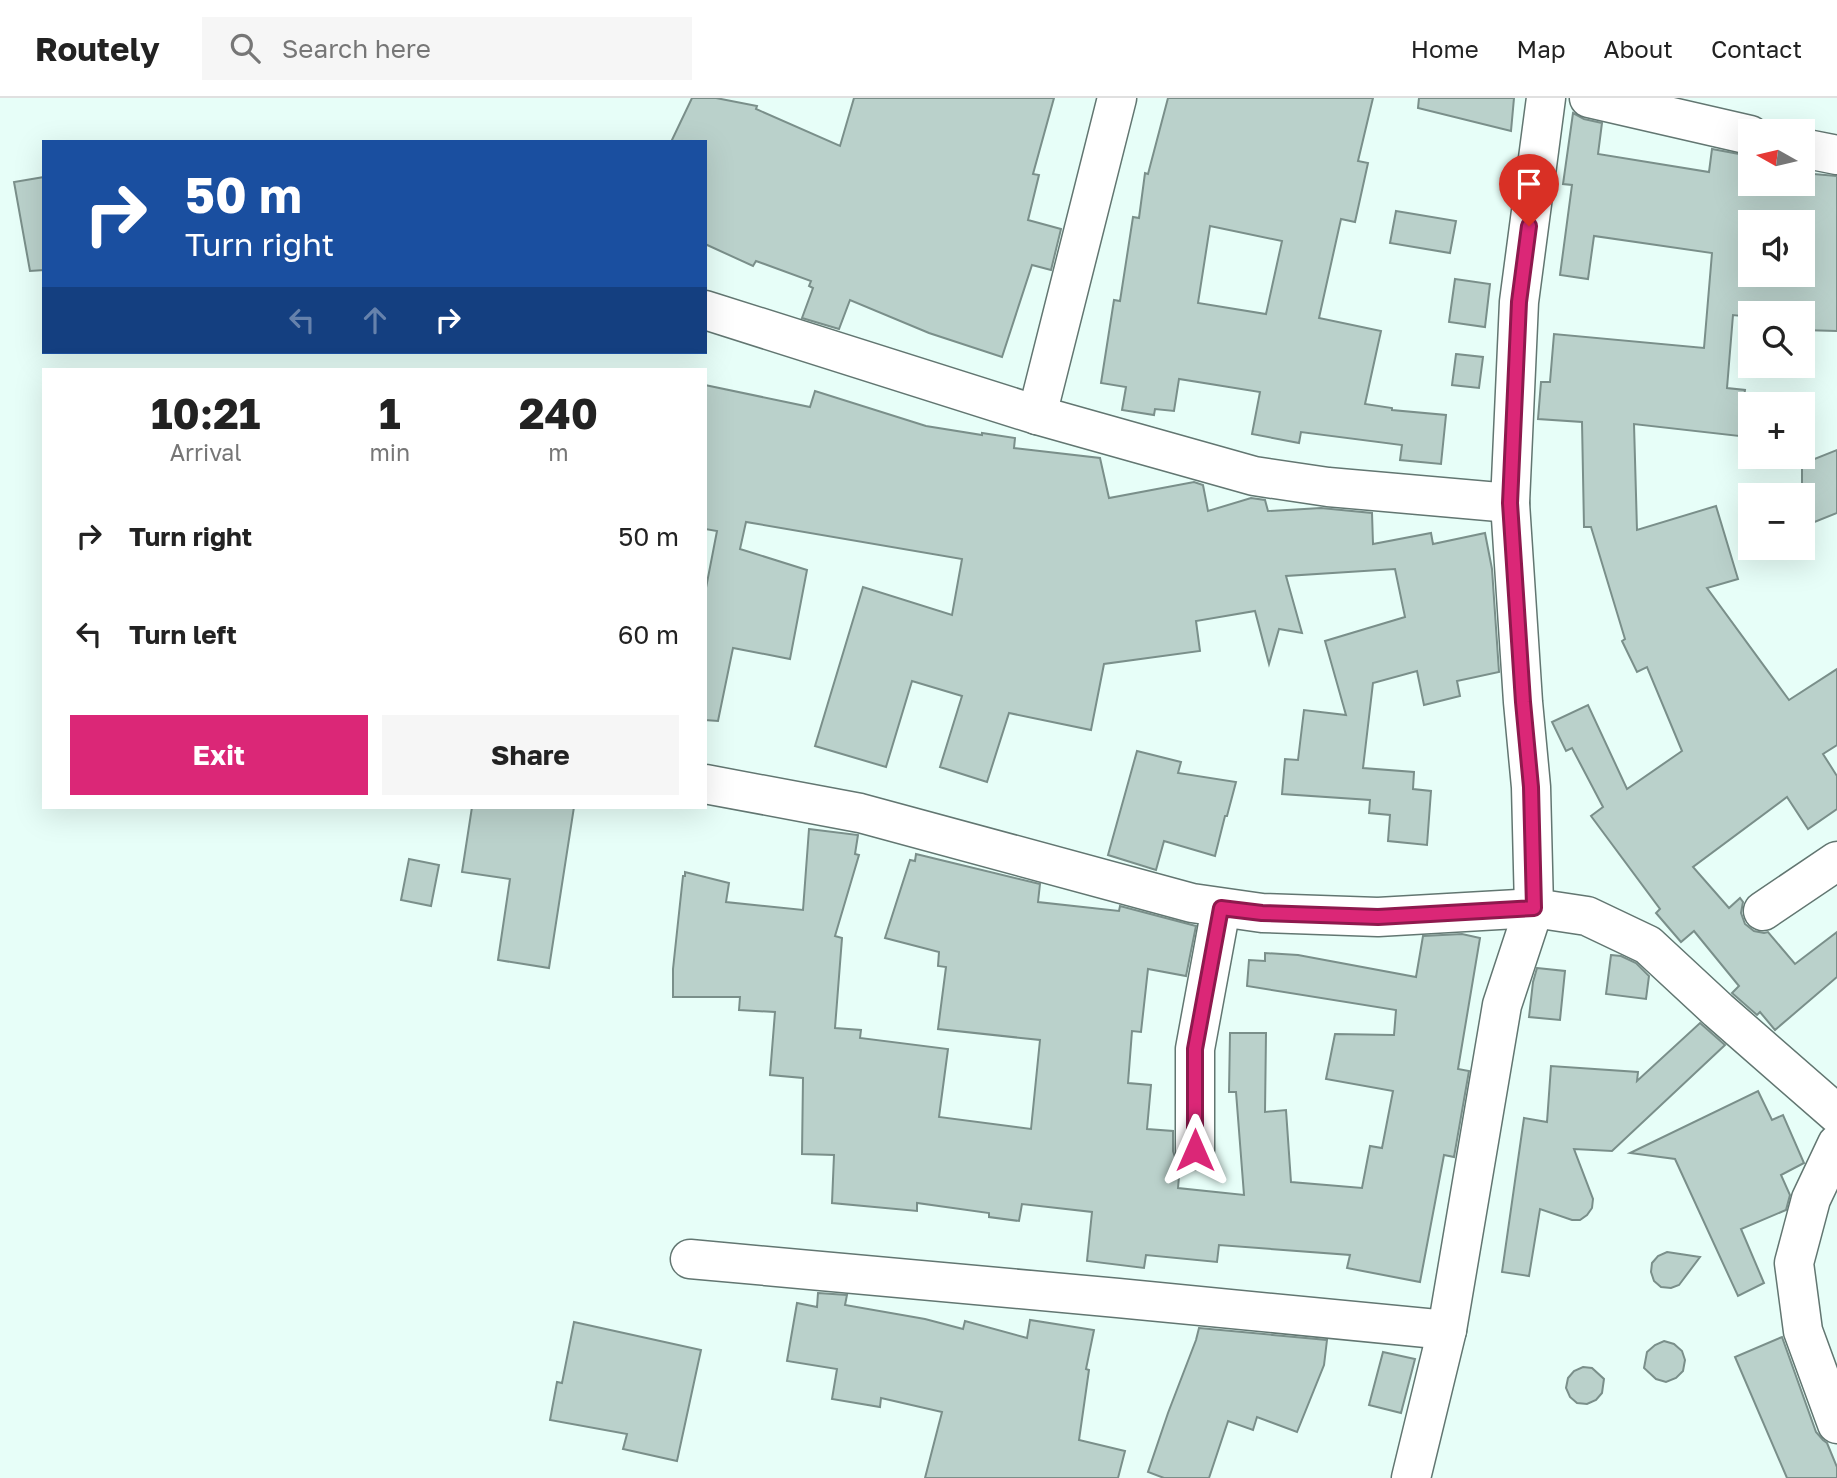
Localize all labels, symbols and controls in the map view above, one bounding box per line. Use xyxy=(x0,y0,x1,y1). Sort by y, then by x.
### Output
search box xyxy=(202,17,692,80)
text: Routely xyxy=(35,29,160,68)
icon: search xyxy=(226,29,264,67)
text: Search here xyxy=(282,33,431,64)
text: Home xyxy=(1411,34,1479,63)
text: Map xyxy=(1517,34,1566,63)
text: About xyxy=(1604,34,1673,63)
text: Contact xyxy=(1711,34,1802,63)
north arrow xyxy=(1738,119,1815,196)
map controls xyxy=(1738,119,1815,560)
pin xyxy=(1499,154,1559,226)
text: 50 m xyxy=(185,165,302,224)
icon: arrive xyxy=(1510,165,1548,203)
icon: right xyxy=(70,168,161,259)
button: sound xyxy=(1738,210,1815,287)
text: Turn right xyxy=(185,225,334,263)
icon: left xyxy=(283,301,321,339)
icon: ahead xyxy=(356,301,394,339)
icon: right xyxy=(429,301,467,339)
button: search xyxy=(1738,301,1815,378)
text: 10:21 xyxy=(151,388,261,438)
text: 1 xyxy=(379,388,401,438)
text: 240 xyxy=(519,388,598,438)
button: + xyxy=(1738,392,1815,469)
text: Arrival xyxy=(170,438,242,466)
text: min xyxy=(369,438,410,466)
text: m xyxy=(548,438,569,466)
button: − xyxy=(1738,483,1815,560)
icon: right xyxy=(70,517,108,555)
text: Turn right xyxy=(129,521,252,552)
text: 50 m xyxy=(618,521,679,552)
icon: left xyxy=(70,615,108,653)
text: Turn left xyxy=(129,619,237,650)
text: 60 m xyxy=(618,619,679,650)
button: Exit xyxy=(70,715,368,795)
button: Share xyxy=(382,715,679,795)
position arrow xyxy=(1158,1113,1232,1187)

